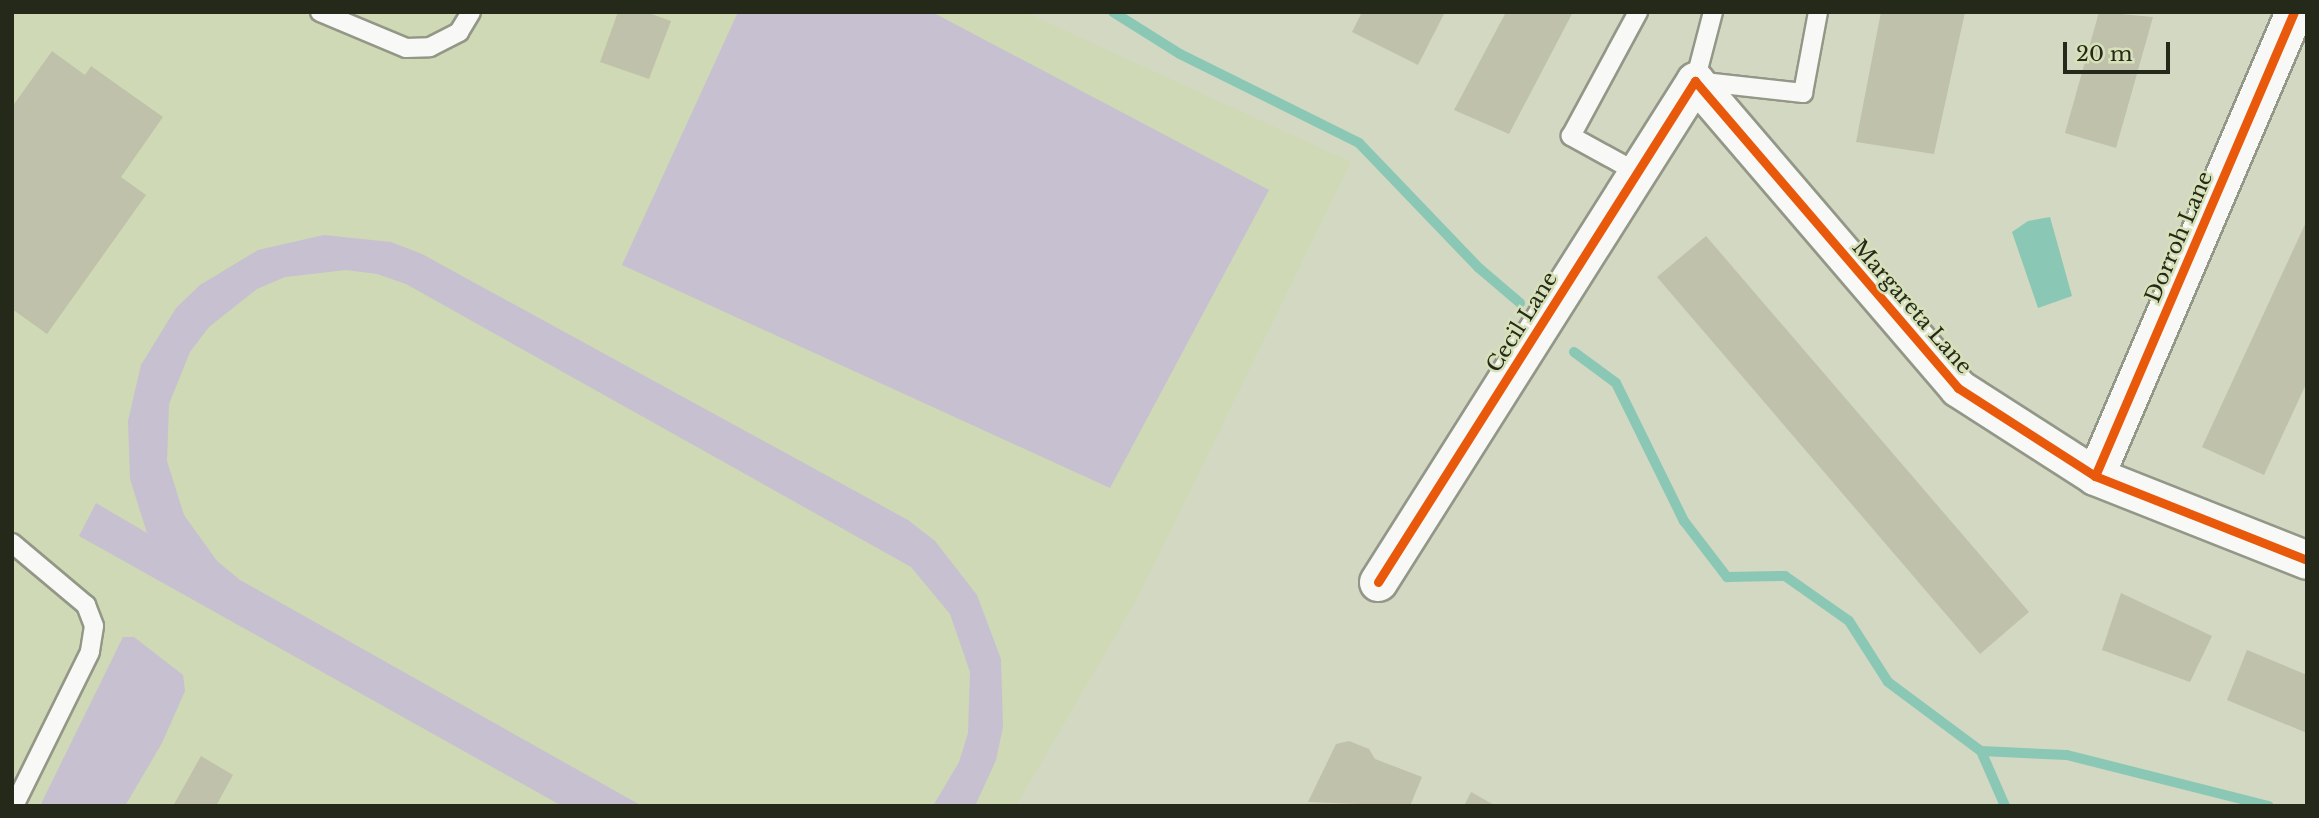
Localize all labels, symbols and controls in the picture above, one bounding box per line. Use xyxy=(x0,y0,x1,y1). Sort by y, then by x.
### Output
scale bar xyxy=(2067,28,2174,72)
text: 20 m xyxy=(2076,41,2133,67)
street label: Dorroh Lane xyxy=(2140,168,2218,306)
street label: Margareta Lane xyxy=(1847,235,1977,379)
street label: Cecil Lane xyxy=(1481,267,1563,377)

